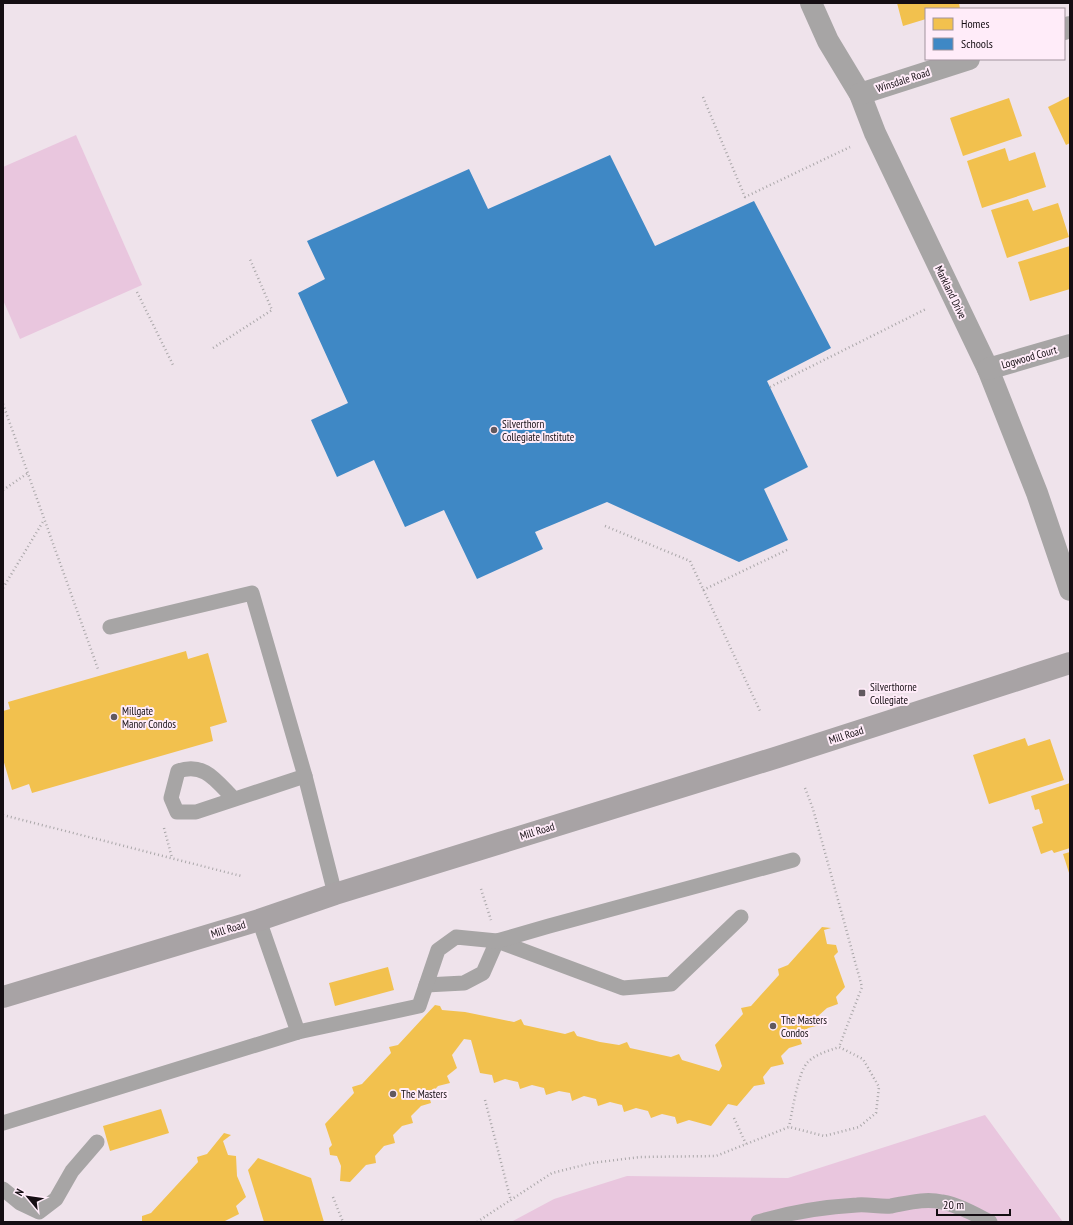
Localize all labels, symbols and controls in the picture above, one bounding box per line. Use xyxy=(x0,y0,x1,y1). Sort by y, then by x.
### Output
legend xyxy=(925,8,1065,60)
text: Homes xyxy=(961,16,989,31)
text: Schools xyxy=(961,36,993,51)
street label: Winsdale Road xyxy=(874,65,932,95)
street label: Markland Drive xyxy=(932,263,970,321)
street label: Logwood Court xyxy=(1000,342,1058,372)
place label: Silverthorn Collegiate Institute xyxy=(502,417,575,444)
marker: Silverthorn Collegiate Institute xyxy=(489,425,499,435)
place label: Silverthorne Collegiate xyxy=(870,680,917,707)
marker: Silverthorne Collegiate xyxy=(857,688,867,698)
place label: Millgate Manor Condos xyxy=(122,704,176,731)
marker: Millgate Manor Condos xyxy=(109,712,119,722)
street label: Mill Road xyxy=(827,723,865,747)
street label: Mill Road xyxy=(518,819,556,843)
street label: Mill Road xyxy=(209,917,247,941)
place label: The Masters Condos xyxy=(781,1013,827,1040)
marker: The Masters Condos xyxy=(768,1021,778,1031)
place label: The Masters xyxy=(401,1087,447,1101)
marker: The Masters xyxy=(388,1089,398,1099)
north arrow xyxy=(8,1177,48,1217)
text: N xyxy=(12,1186,27,1198)
scale bar xyxy=(937,1191,1010,1217)
text: 20 m xyxy=(943,1197,964,1212)

